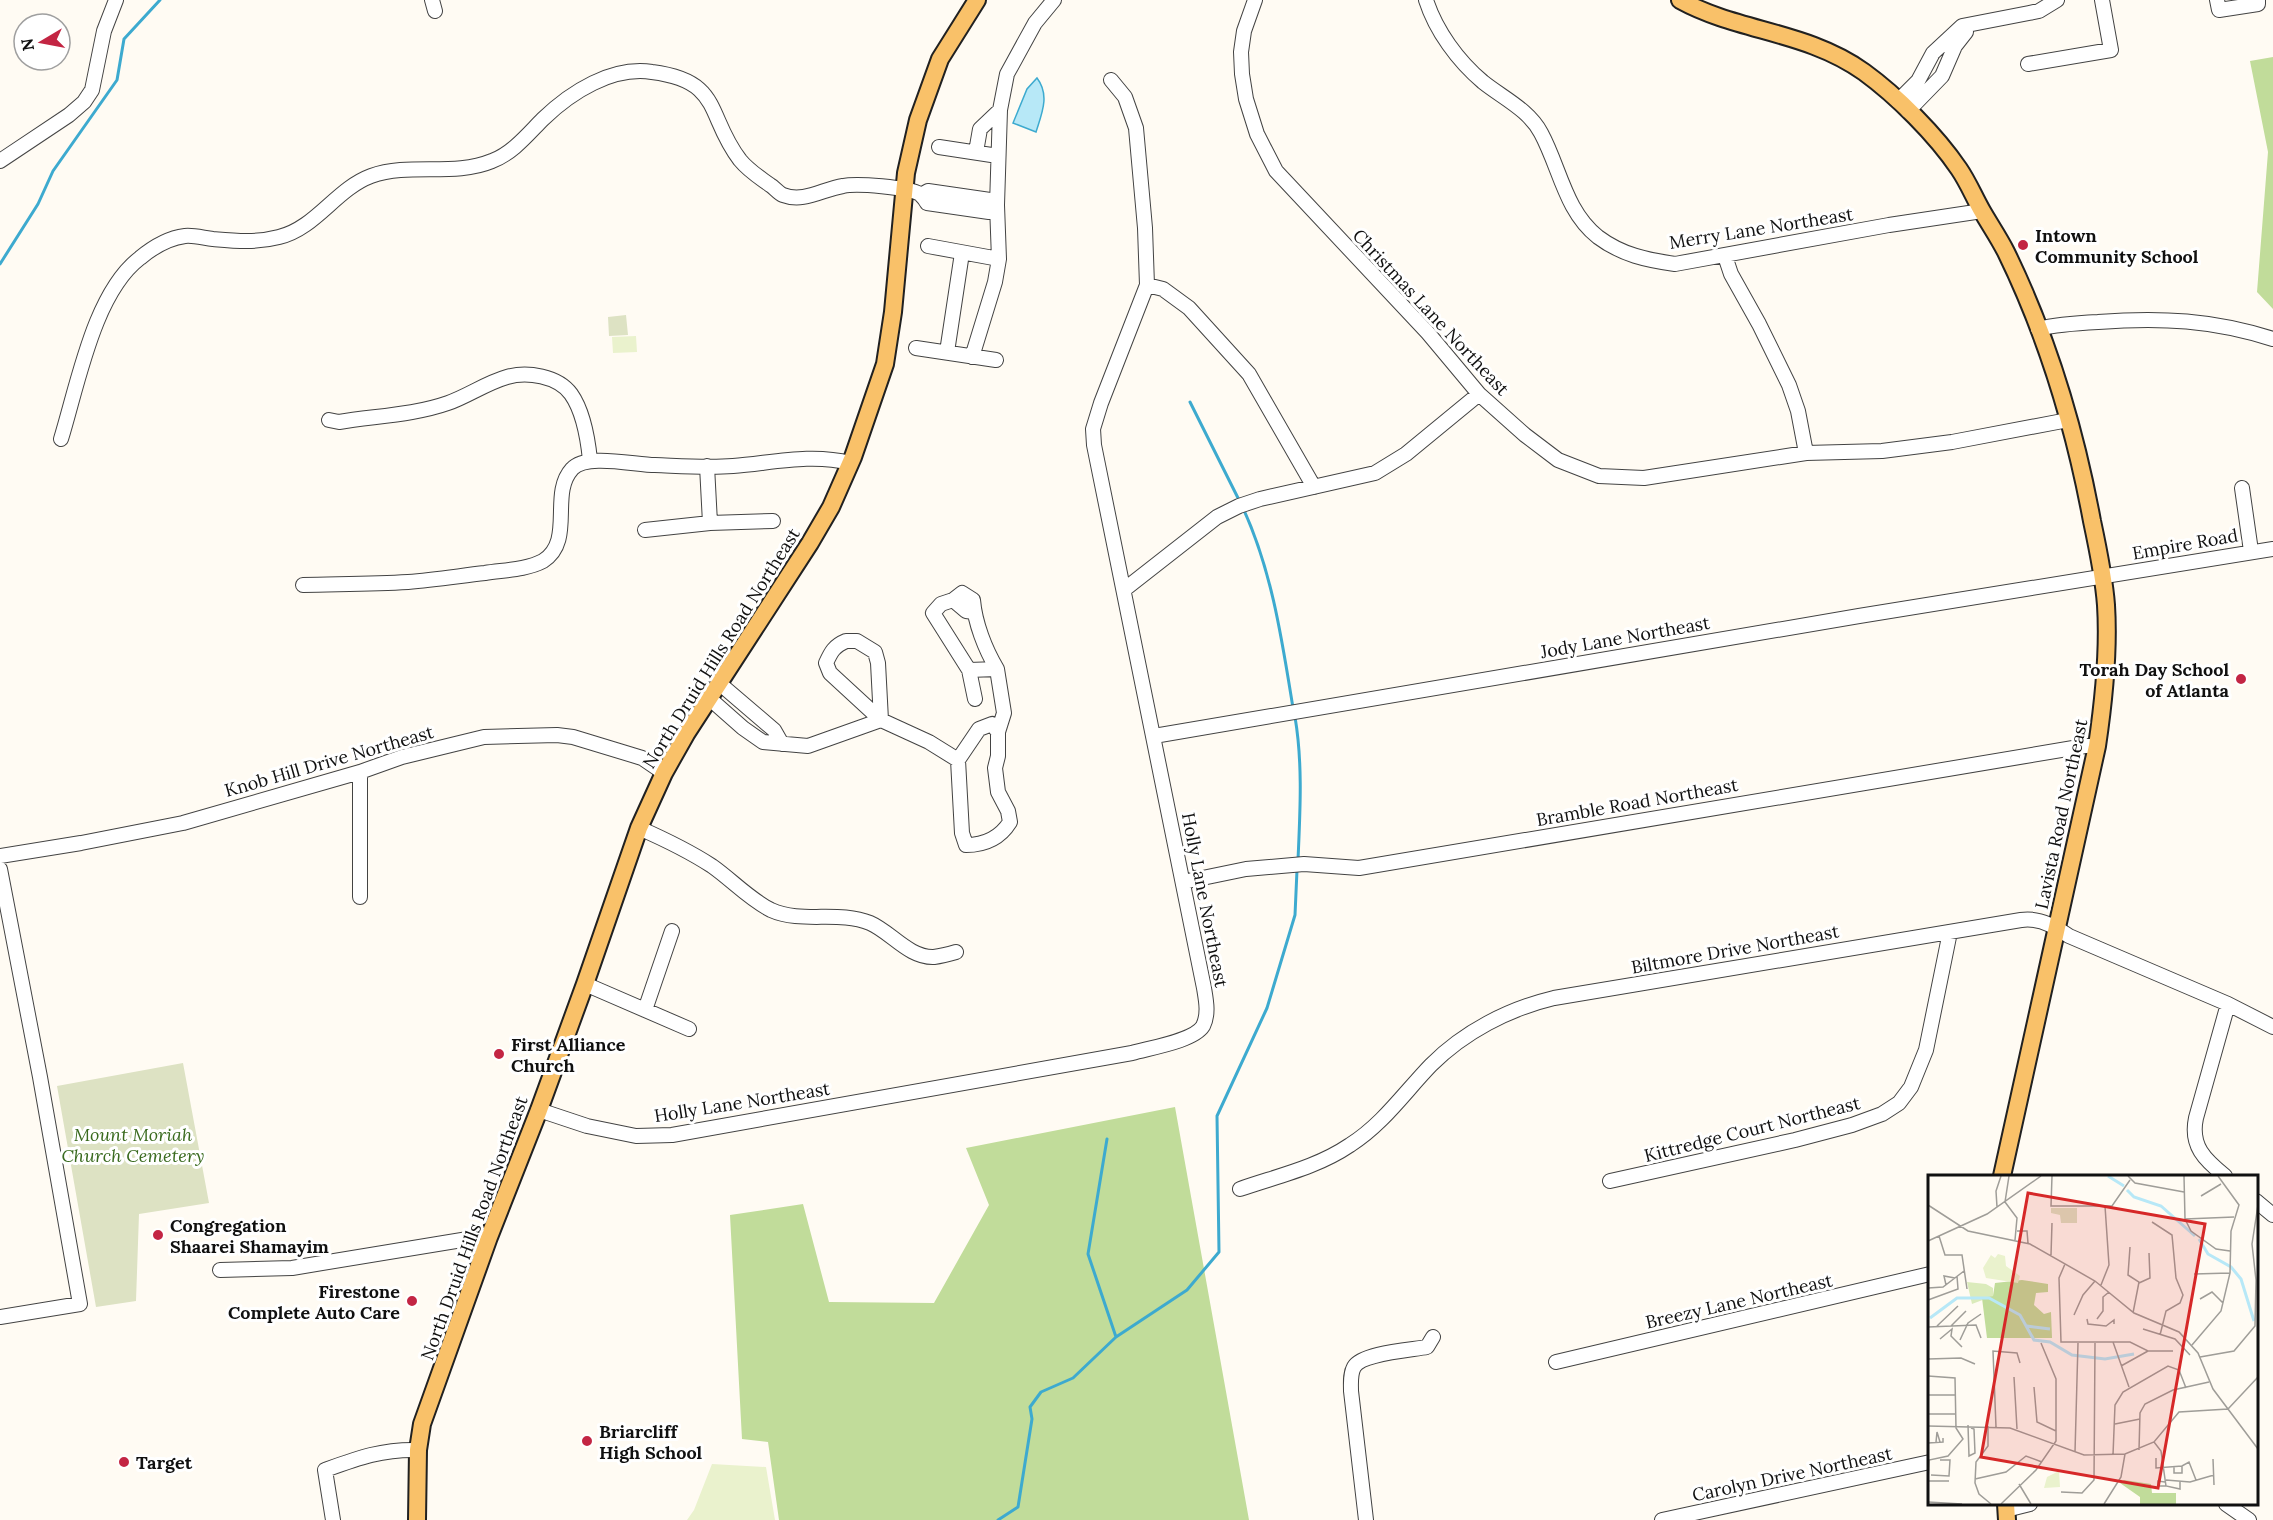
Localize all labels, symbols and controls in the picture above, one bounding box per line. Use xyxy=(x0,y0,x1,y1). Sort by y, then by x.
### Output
north arrow xyxy=(12,12,72,72)
text: N xyxy=(16,37,38,52)
street label: Merry Lane Northeast xyxy=(1667,202,1855,254)
street label: Christmas Lane Northeast xyxy=(1348,224,1514,400)
place label: Intown Community School xyxy=(2035,224,2199,268)
marker: Intown Community School xyxy=(2016,238,2030,252)
street label: North Druid Hills Road Northeast xyxy=(637,523,805,773)
street label: Empire Road xyxy=(2130,523,2240,565)
street label: Jody Lane Northeast xyxy=(1538,611,1712,663)
place label: Torah Day School of Atlanta xyxy=(2080,658,2230,702)
marker: Torah Day School of Atlanta xyxy=(2234,672,2248,686)
street label: Lavista Road Northeast xyxy=(2030,717,2092,911)
street label: Knob Hill Drive Northeast xyxy=(222,720,436,802)
street label: Bramble Road Northeast xyxy=(1534,773,1740,831)
street label: Holly Lane Northeast xyxy=(1177,811,1233,989)
street label: Biltmore Drive Northeast xyxy=(1629,919,1841,979)
place label: First Alliance Church xyxy=(511,1033,626,1077)
marker: First Alliance Church xyxy=(492,1047,506,1061)
street label: Holly Lane Northeast xyxy=(652,1077,832,1127)
street label: Kittredge Court Northeast xyxy=(1642,1091,1862,1167)
street label: North Druid Hills Road Northeast xyxy=(415,1093,533,1363)
park label: Mount Moriah Church Cemetery xyxy=(62,1123,204,1167)
inset map xyxy=(1928,1175,2258,1505)
place label: Congregation Shaarei Shamayim xyxy=(170,1214,329,1258)
marker: Congregation Shaarei Shamayim xyxy=(151,1228,165,1242)
street label: Breezy Lane Northeast xyxy=(1643,1268,1835,1334)
place label: Firestone Complete Auto Care xyxy=(228,1280,400,1324)
marker: Firestone Complete Auto Care xyxy=(405,1294,419,1308)
place label: Briarcliff High School xyxy=(599,1420,703,1464)
marker: Briarcliff High School xyxy=(580,1434,594,1448)
street label: Carolyn Drive Northeast xyxy=(1690,1442,1894,1506)
place label: Target xyxy=(136,1451,193,1474)
marker: Target xyxy=(117,1455,131,1469)

